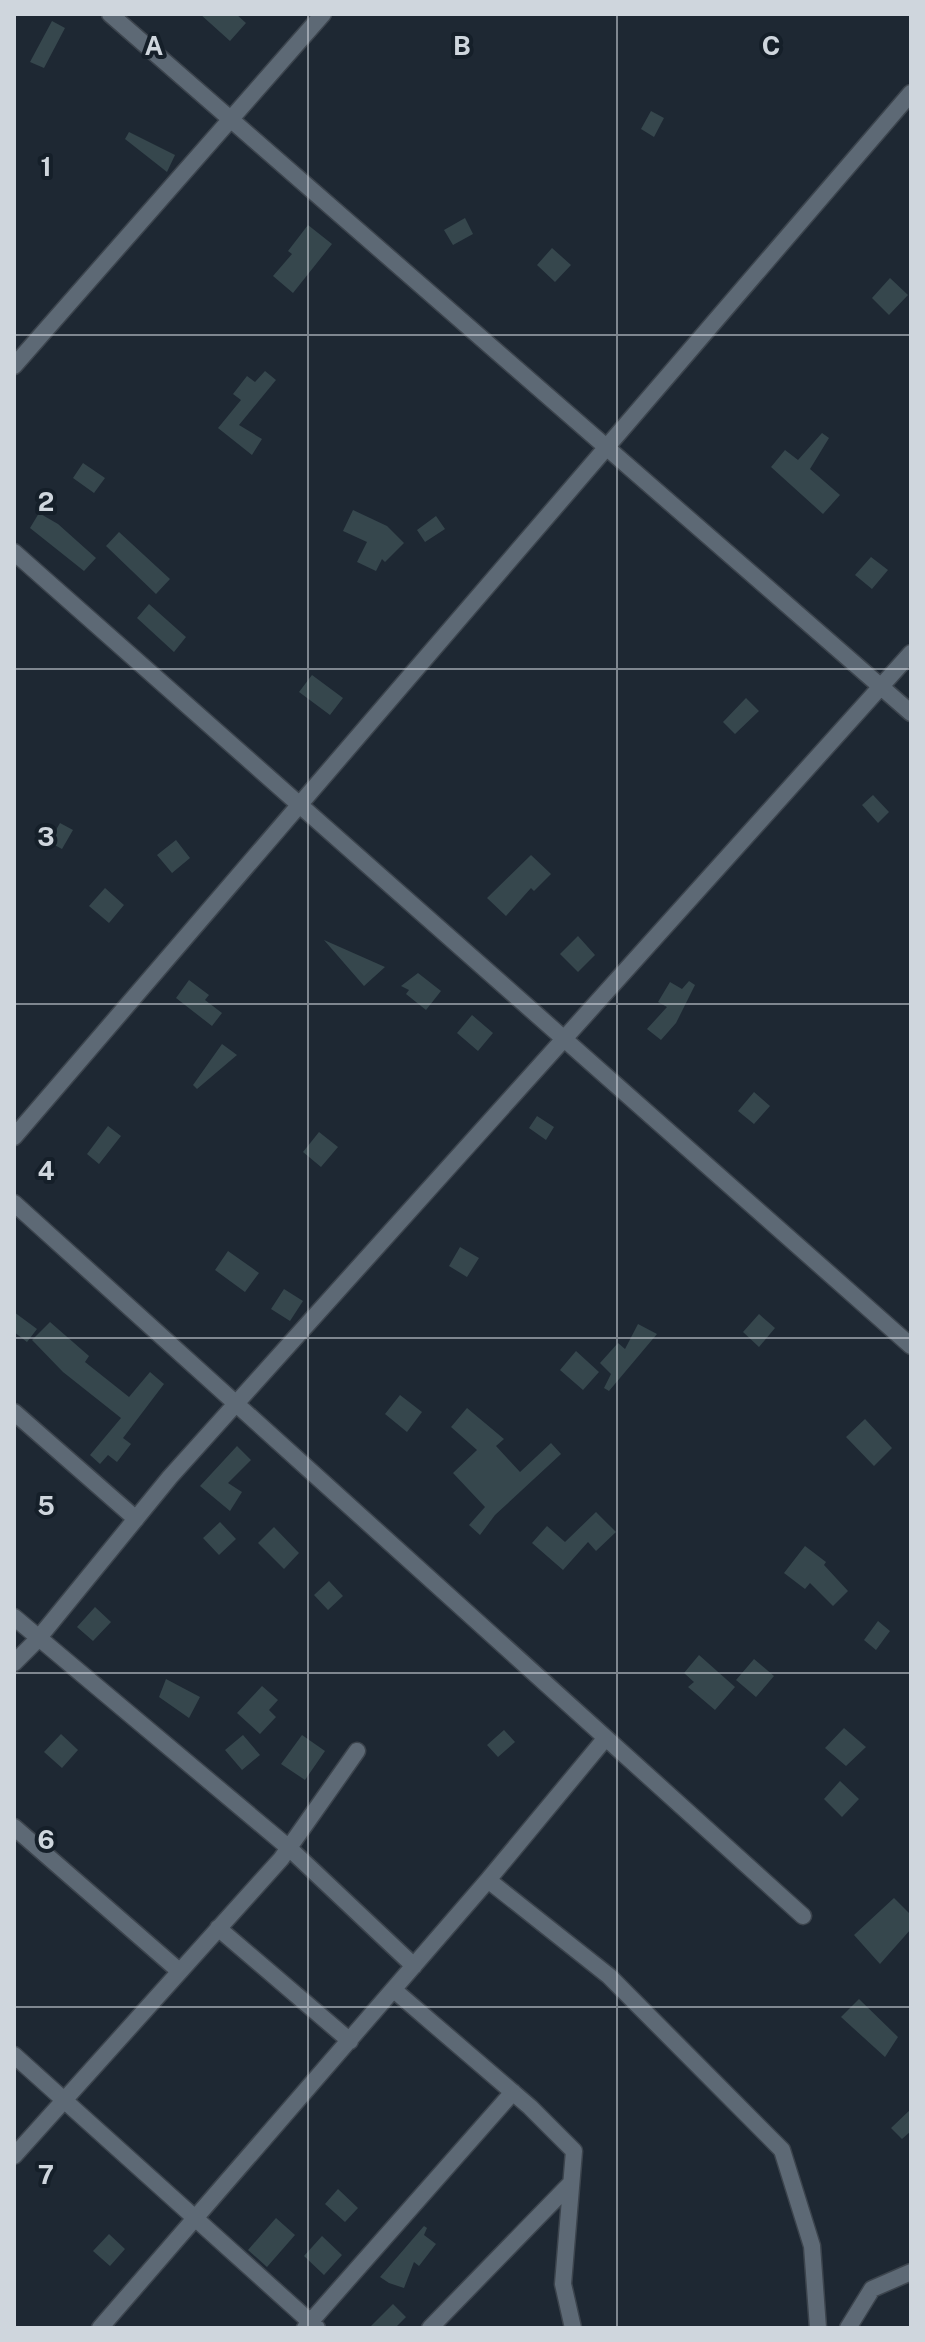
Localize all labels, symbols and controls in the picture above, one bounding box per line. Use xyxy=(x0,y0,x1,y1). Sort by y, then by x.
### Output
text: A xyxy=(145,30,164,61)
text: B xyxy=(453,30,471,61)
text: C xyxy=(762,30,780,61)
text: 1 xyxy=(40,151,52,182)
text: 2 xyxy=(38,486,54,517)
text: 3 xyxy=(37,821,55,852)
text: 4 xyxy=(37,1155,55,1186)
text: 5 xyxy=(37,1490,55,1521)
text: 6 xyxy=(37,1824,55,1855)
text: 7 xyxy=(38,2159,54,2190)

